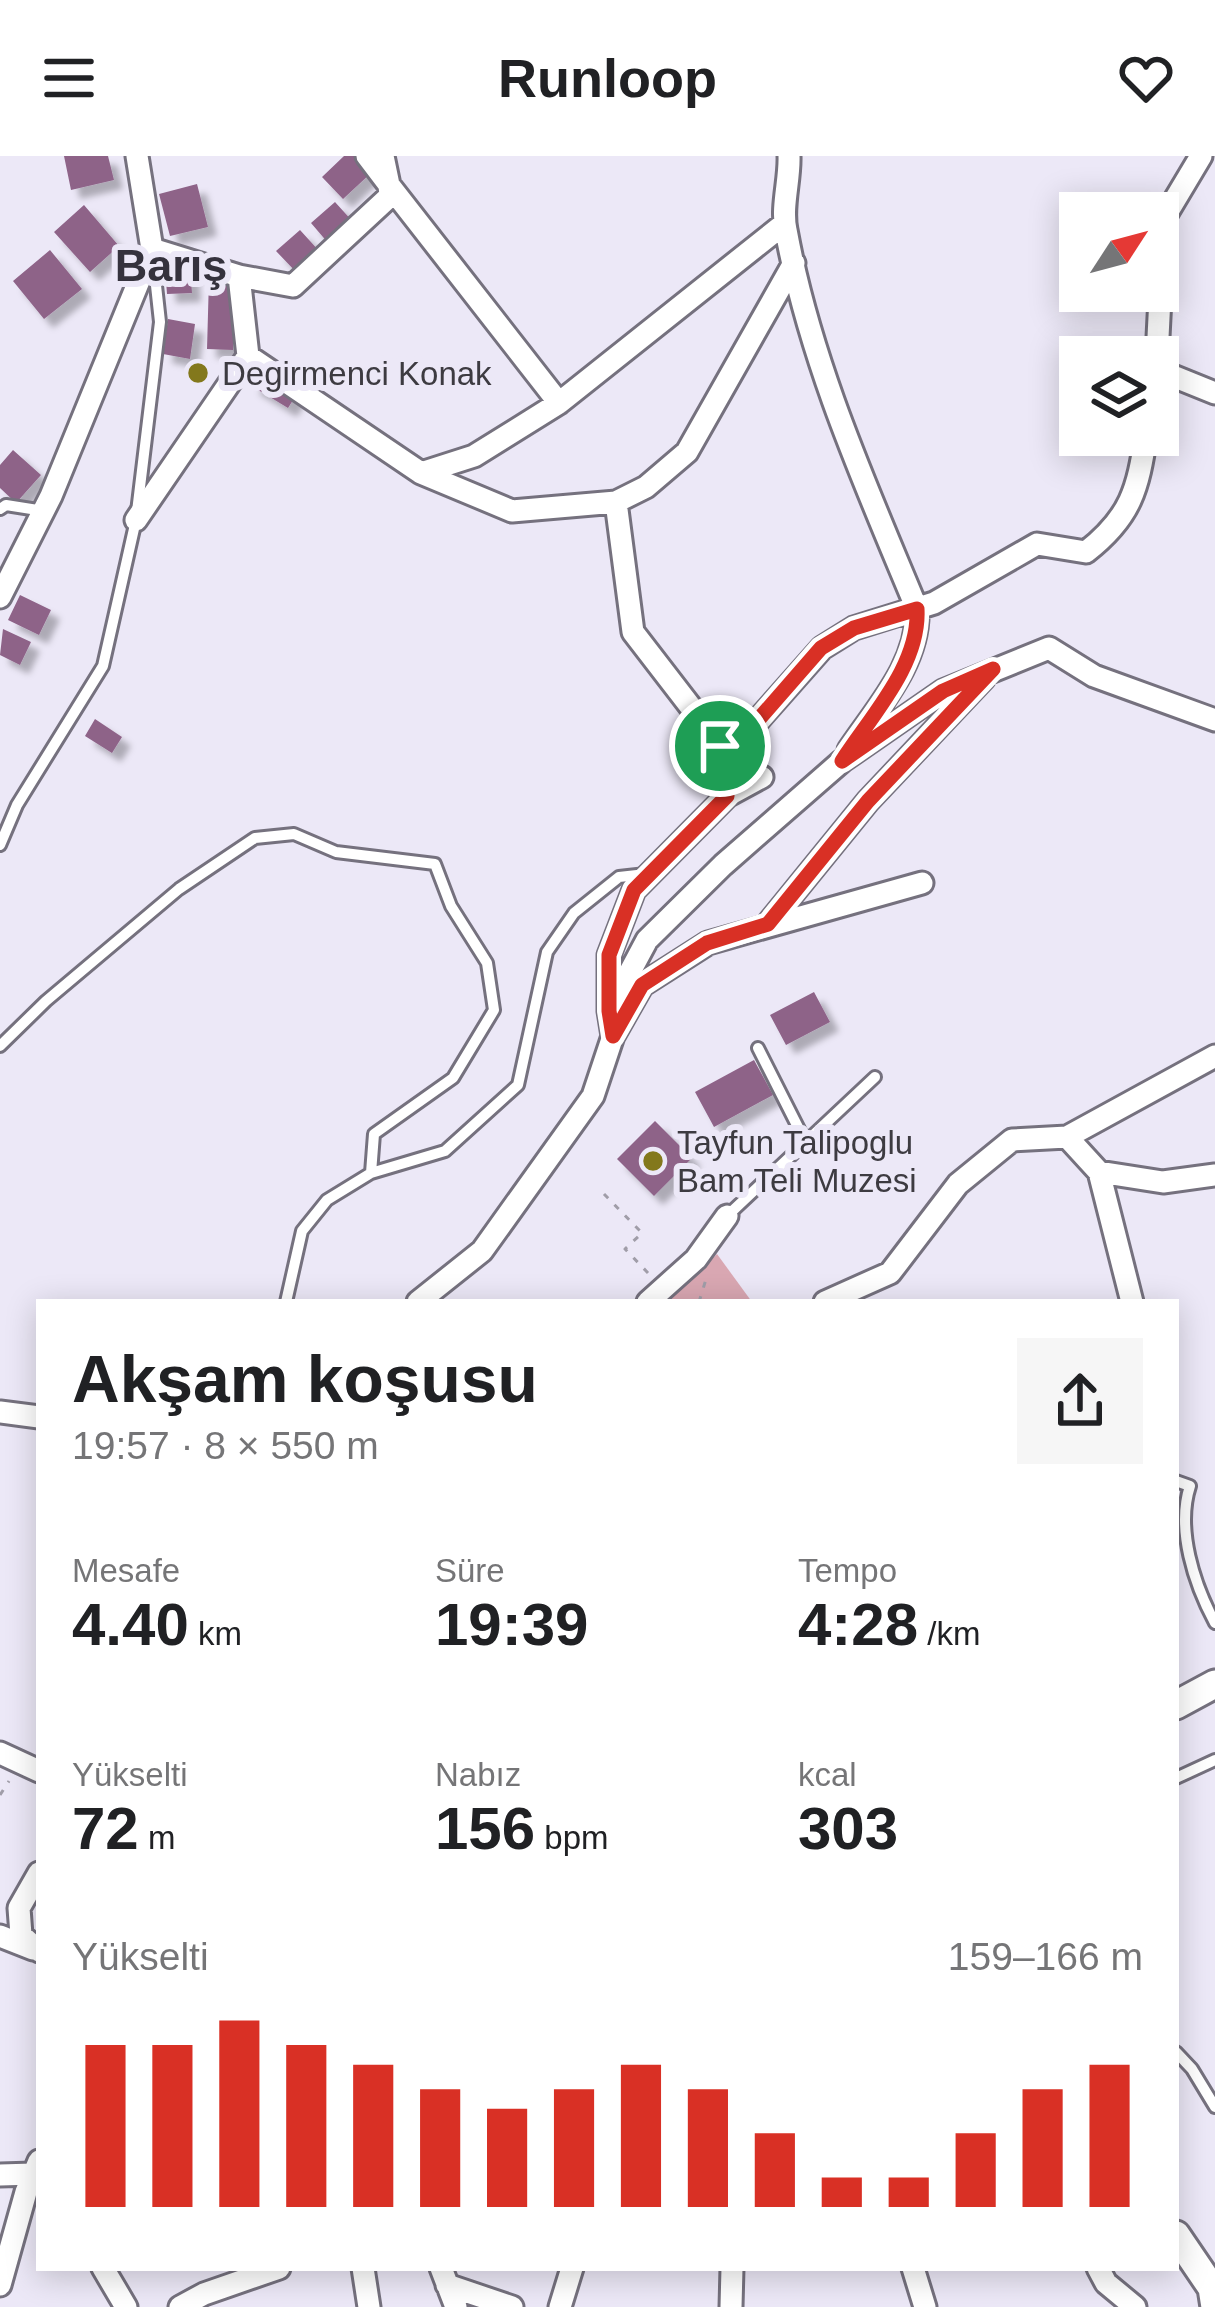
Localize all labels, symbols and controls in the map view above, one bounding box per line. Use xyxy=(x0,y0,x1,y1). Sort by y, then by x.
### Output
icon: menu xyxy=(36,45,102,111)
icon: heart xyxy=(1113,45,1179,111)
text: Runloop xyxy=(498,48,717,108)
north arrow xyxy=(1059,192,1179,312)
map controls xyxy=(1059,192,1179,456)
district label: Barış xyxy=(115,240,227,291)
button: layers xyxy=(1059,336,1179,456)
place label: Degirmenci Konak xyxy=(222,355,492,392)
marker: Degirmenci Konak xyxy=(185,360,211,386)
pin xyxy=(669,695,771,797)
icon: arrive xyxy=(687,713,753,779)
place label: Tayfun Talipoglu Bam Teli Muzesi xyxy=(677,1124,917,1199)
marker: Tayfun Talipoglu Bam Teli Muzesi xyxy=(640,1148,666,1174)
button: share xyxy=(1017,1338,1143,1464)
text: Akşam koşusu xyxy=(72,1342,538,1416)
text: 19:57 · 8 × 550 m xyxy=(72,1424,379,1467)
text: Mesafe xyxy=(72,1552,180,1589)
text: Süre xyxy=(435,1552,505,1589)
text: Tempo xyxy=(798,1552,897,1589)
text: 4.40 xyxy=(72,1591,189,1658)
text: 19:39 xyxy=(435,1591,588,1658)
text: 4:28 xyxy=(798,1591,918,1658)
text: km xyxy=(189,1615,242,1652)
text: /km xyxy=(918,1615,980,1652)
text: Yükselti xyxy=(72,1756,188,1793)
text: Nabız xyxy=(435,1756,521,1793)
text: kcal xyxy=(798,1756,857,1793)
text: 72 xyxy=(72,1795,139,1862)
text: 156 xyxy=(435,1795,535,1862)
text: 303 xyxy=(798,1795,898,1862)
text: m xyxy=(139,1819,175,1856)
text: bpm xyxy=(535,1819,608,1856)
text: Yükselti xyxy=(72,1935,209,1978)
text: 159–166 m xyxy=(948,1935,1143,1978)

